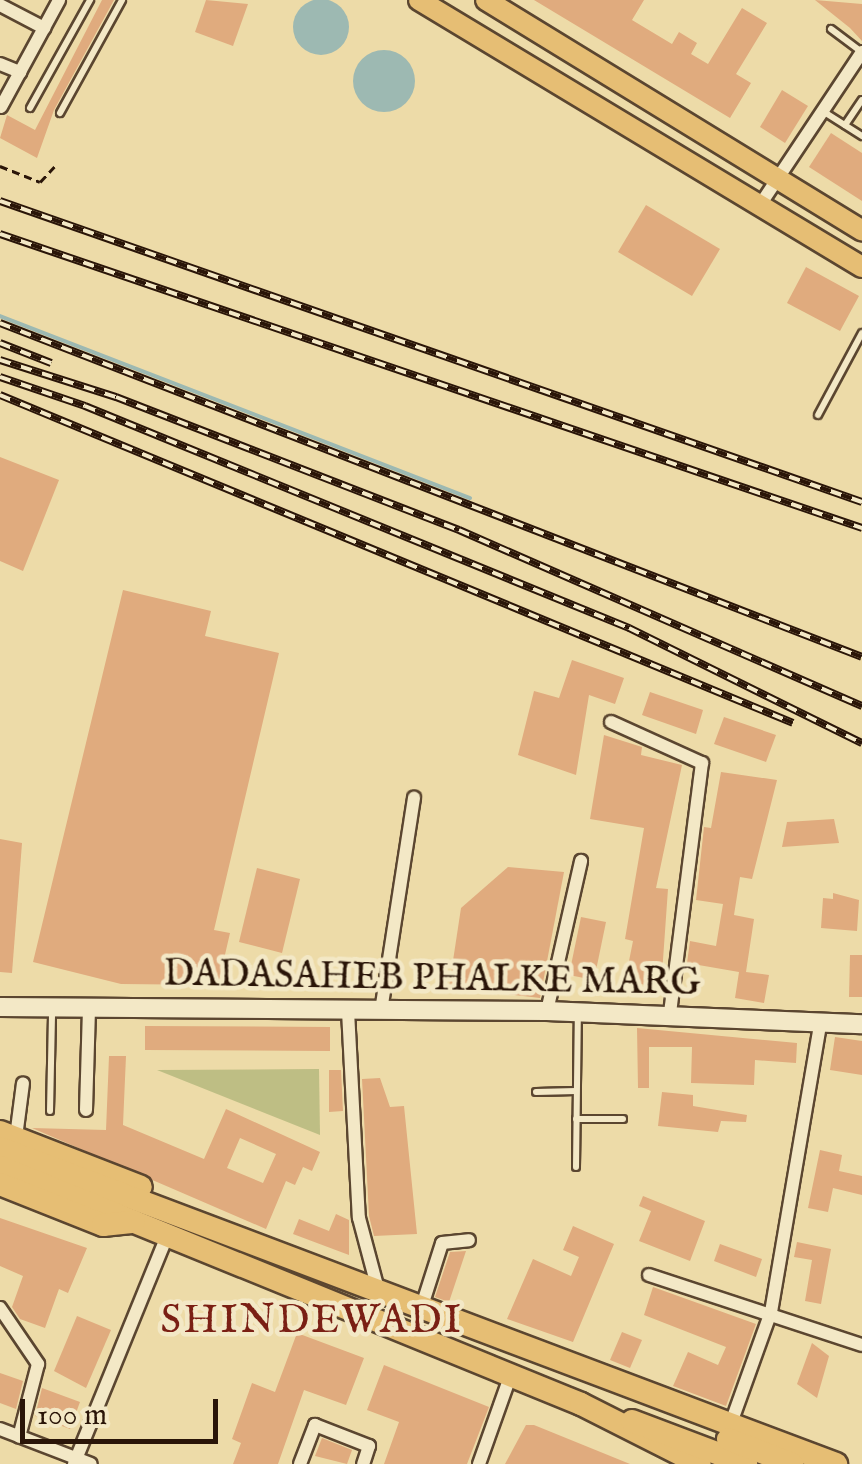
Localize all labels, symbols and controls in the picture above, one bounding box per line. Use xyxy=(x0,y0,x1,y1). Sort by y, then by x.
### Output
street label: DADASAHEB PHALKE MARG xyxy=(163,953,701,1007)
district label: SHINDEWADI xyxy=(161,1298,463,1346)
scale bar xyxy=(25,1379,222,1441)
text: 100 m xyxy=(37,1397,107,1435)

